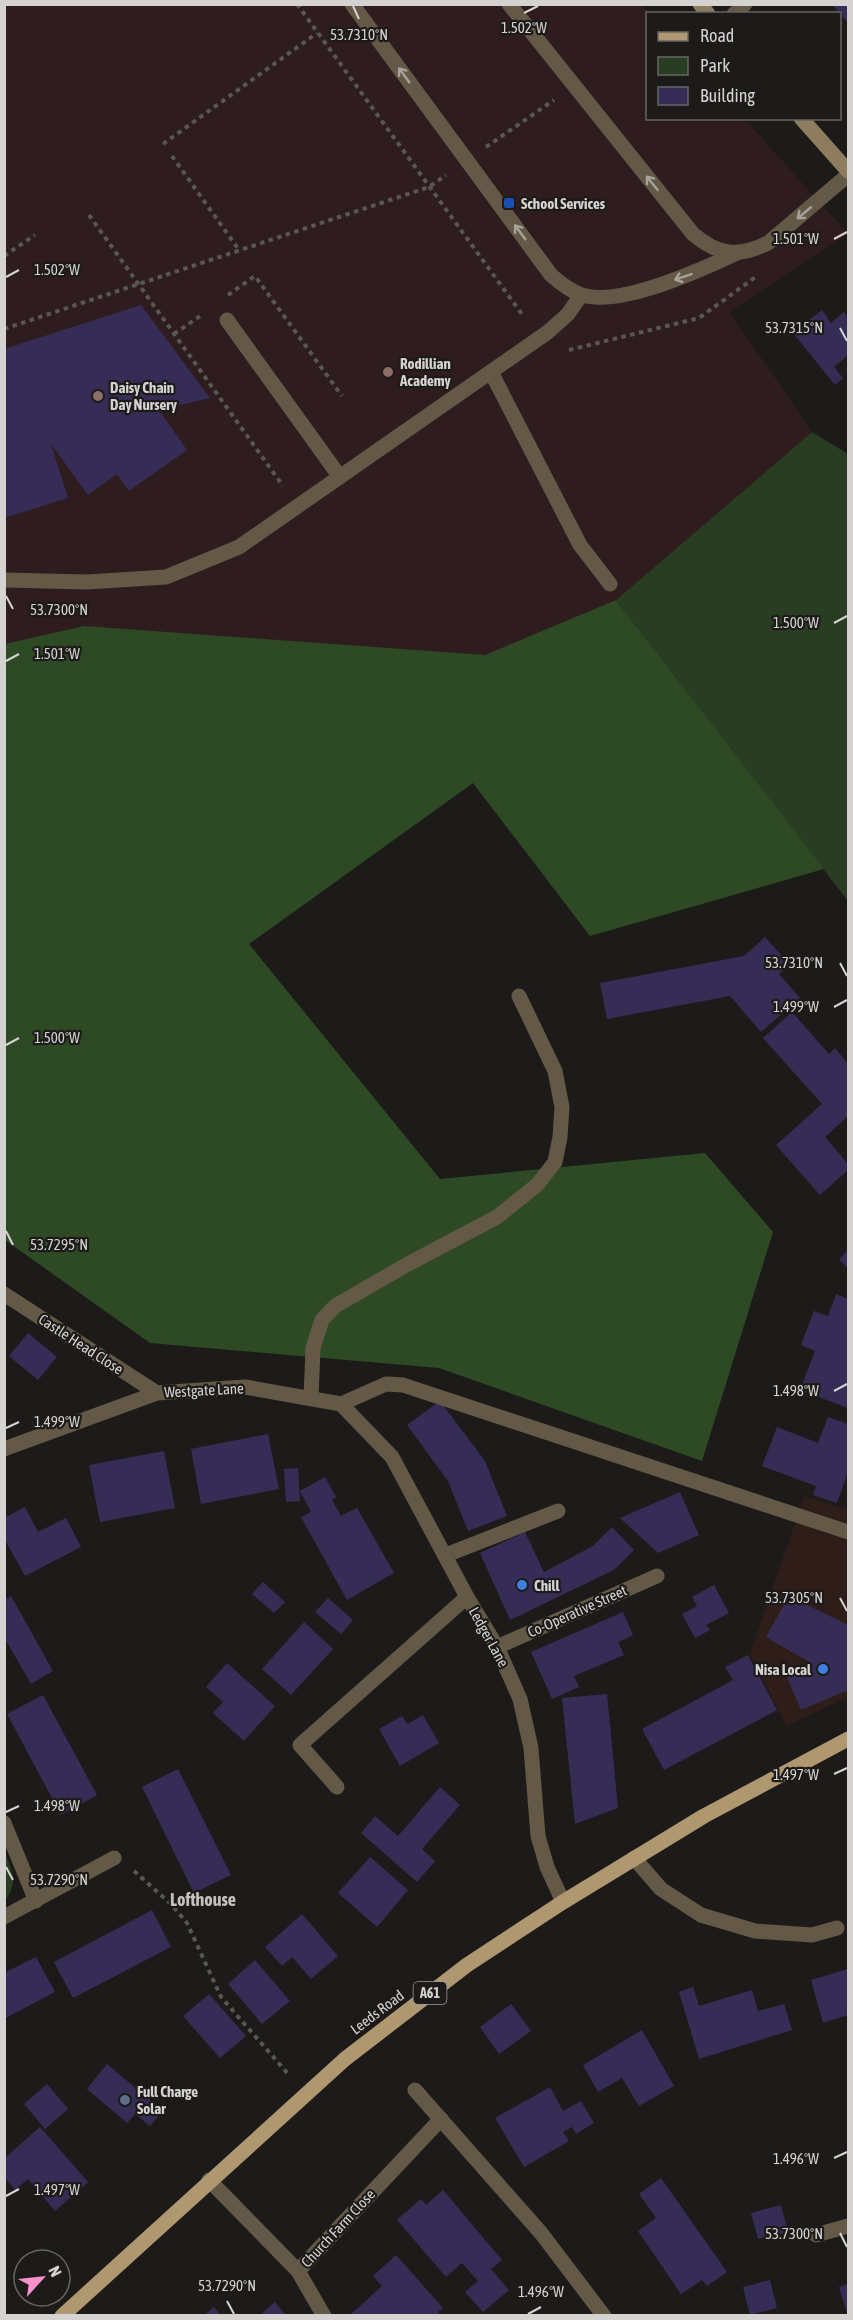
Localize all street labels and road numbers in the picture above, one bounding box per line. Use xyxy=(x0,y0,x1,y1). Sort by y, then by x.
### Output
street label: Castle Head Close xyxy=(36,1310,127,1378)
street label: Westgate Lane xyxy=(164,1379,245,1401)
street label: Co-Operative Street xyxy=(525,1581,629,1641)
street label: Ledger Lane xyxy=(466,1604,513,1670)
road number: A61 xyxy=(414,1982,446,2004)
street label: Leeds Road xyxy=(347,1986,407,2038)
street label: Church Farm Close xyxy=(298,2185,379,2270)

